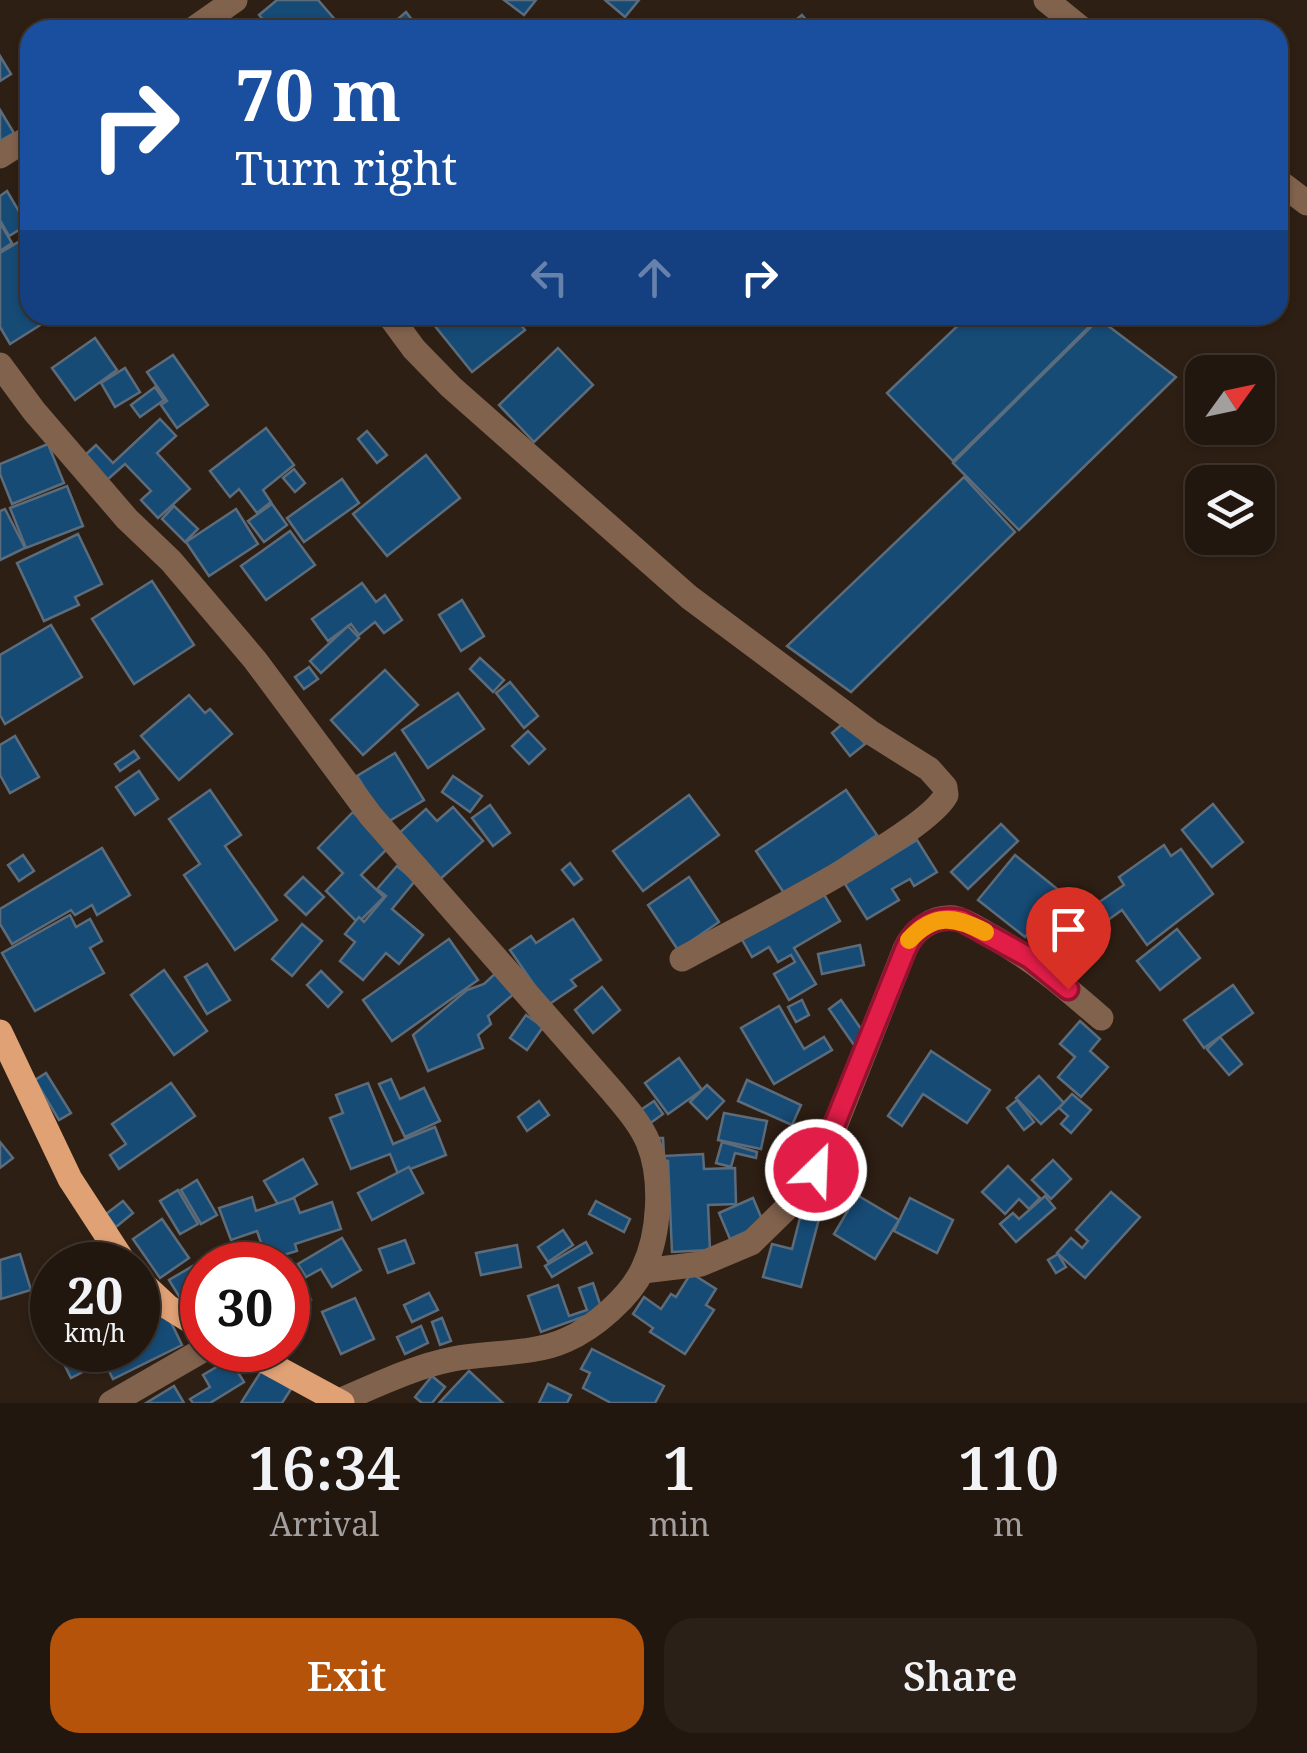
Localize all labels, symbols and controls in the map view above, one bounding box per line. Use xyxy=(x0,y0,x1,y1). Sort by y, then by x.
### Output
text: 70 m xyxy=(235,46,401,142)
icon: right xyxy=(70,60,200,190)
text: Turn right xyxy=(235,137,457,198)
icon: left xyxy=(522,250,577,305)
icon: ahead xyxy=(627,250,682,305)
icon: right xyxy=(732,250,787,305)
north arrow xyxy=(1185,355,1275,445)
map controls xyxy=(1185,355,1275,555)
button: layers xyxy=(1185,465,1275,555)
pin xyxy=(1026,887,1111,990)
icon: arrive xyxy=(1041,902,1096,957)
position arrow xyxy=(764,1118,868,1222)
speed limit sign: 30 xyxy=(180,1242,310,1372)
text: 20 xyxy=(67,1261,123,1329)
text: km/h xyxy=(64,1315,126,1349)
text: 16:34 xyxy=(248,1426,401,1508)
text: 1 xyxy=(662,1426,696,1508)
text: 110 xyxy=(958,1426,1059,1508)
text: Arrival xyxy=(270,1502,379,1545)
text: min xyxy=(649,1502,710,1545)
text: m xyxy=(993,1502,1024,1545)
button: Exit xyxy=(50,1618,644,1733)
button: Share xyxy=(664,1618,1257,1733)

